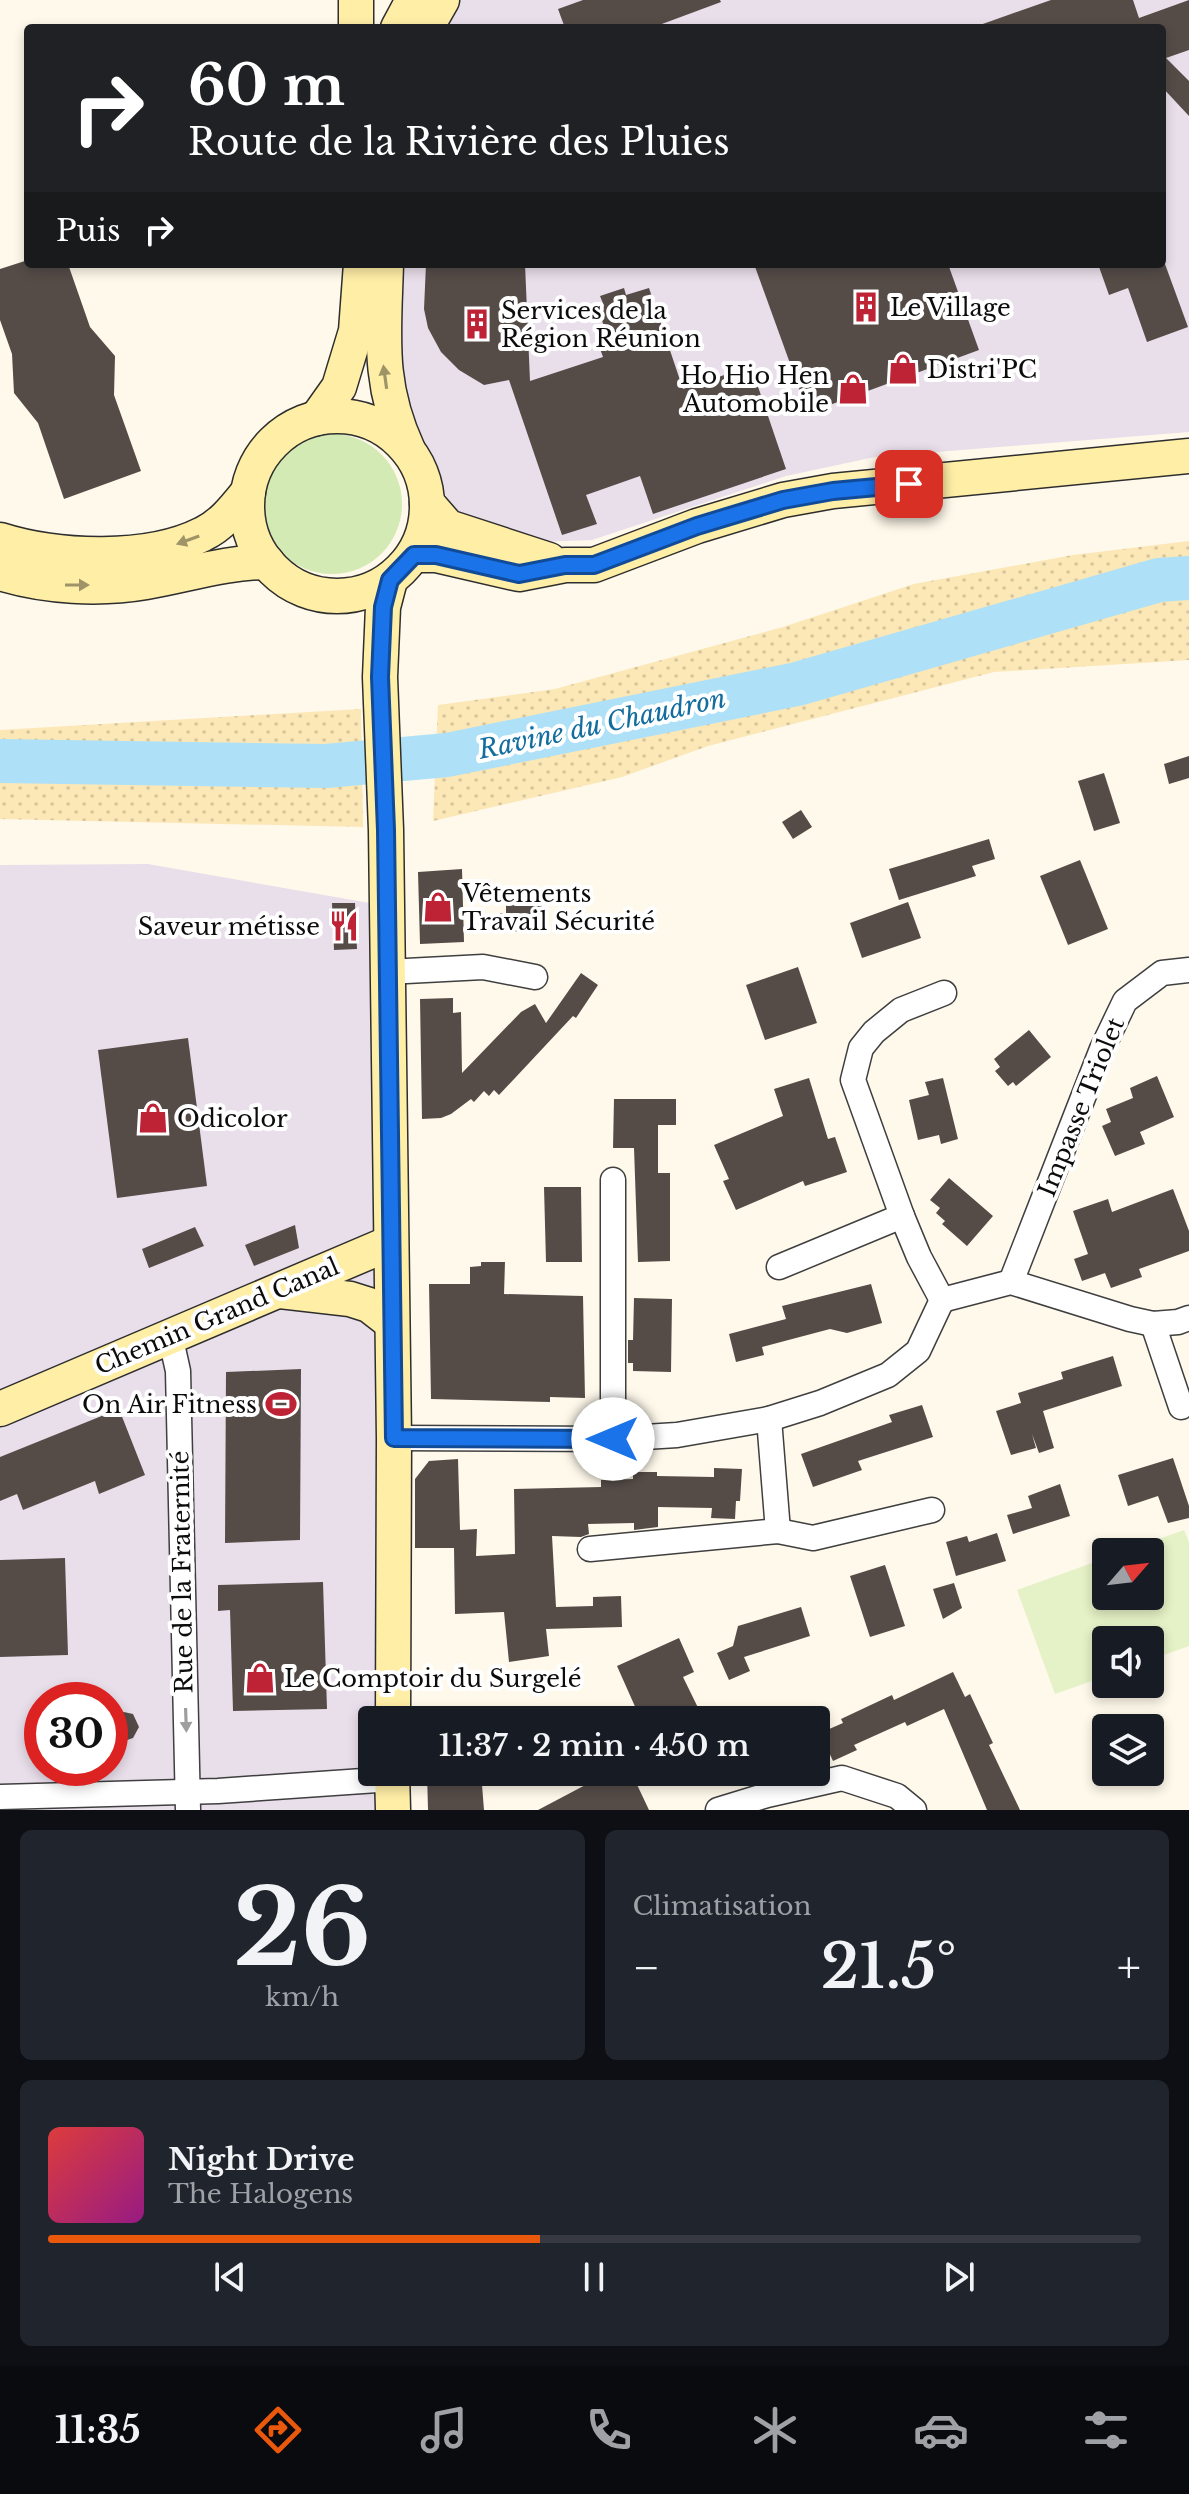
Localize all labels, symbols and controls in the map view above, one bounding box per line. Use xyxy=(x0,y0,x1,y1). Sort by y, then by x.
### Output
text: 60 m xyxy=(188,51,345,120)
icon: right xyxy=(56,56,160,160)
text: Route de la Rivière des Pluies xyxy=(188,120,730,165)
icon: right xyxy=(137,208,181,252)
text: Puis xyxy=(56,212,121,249)
building icon: Le Village xyxy=(849,290,883,324)
place label: Le Village xyxy=(890,293,1011,322)
place label: Services de la Région Réunion xyxy=(501,296,701,353)
building icon: Services de la Région Réunion xyxy=(460,307,494,341)
shop icon: Distri'PC xyxy=(886,352,920,386)
place label: Distri'PC xyxy=(927,355,1037,384)
place label: Ho Hio Hen Automobile xyxy=(680,361,829,418)
one-way arrow xyxy=(378,364,391,389)
shop icon: Ho Hio Hen Automobile xyxy=(836,372,870,406)
pin xyxy=(875,450,943,518)
icon: arrive xyxy=(887,462,931,506)
one-way arrow xyxy=(176,534,200,547)
one-way arrow xyxy=(65,579,90,591)
water label: Ravine du Chaudron xyxy=(474,682,729,766)
place label: Vêtements Travail Sécurité xyxy=(461,879,655,936)
shop icon: Vêtements Travail Sécurité xyxy=(421,890,455,924)
restaurant icon: Saveur métisse xyxy=(327,909,361,943)
place label: Saveur métisse xyxy=(138,912,320,941)
street label: Impasse Triolet xyxy=(1032,1013,1130,1201)
shop icon: Odicolor xyxy=(136,1101,170,1135)
place label: Odicolor xyxy=(177,1104,288,1133)
street label: Chemin Grand Canal xyxy=(91,1251,344,1381)
sports icon: On Air Fitness xyxy=(264,1387,298,1421)
place label: On Air Fitness xyxy=(82,1390,257,1419)
position arrow xyxy=(571,1397,655,1481)
street label: Rue de la Fraternité xyxy=(165,1450,199,1694)
north arrow xyxy=(1092,1538,1164,1610)
map controls xyxy=(1092,1538,1164,1786)
button: sound xyxy=(1092,1626,1164,1698)
shop icon: Le Comptoir du Surgelé xyxy=(243,1661,277,1695)
place label: Le Comptoir du Surgelé xyxy=(284,1664,581,1693)
speed limit sign: 30 xyxy=(24,1682,128,1786)
one-way arrow xyxy=(179,1708,192,1733)
button: layers xyxy=(1092,1714,1164,1786)
text: 11:37 · 2 min · 450 m xyxy=(438,1727,750,1764)
text: 26 xyxy=(233,1864,371,1993)
text: Climatisation xyxy=(633,1890,811,1922)
text: 21.5° xyxy=(821,1930,957,2004)
text: − xyxy=(633,1940,660,1995)
text: + xyxy=(1117,1940,1141,1995)
text: km/h xyxy=(265,1981,339,2013)
text: Night Drive xyxy=(168,2141,354,2178)
text: The Halogens xyxy=(168,2178,353,2210)
icon: previous xyxy=(208,2255,252,2299)
icon: pause xyxy=(572,2255,616,2299)
icon: next xyxy=(937,2255,981,2299)
icon: directions xyxy=(250,2402,306,2458)
icon: music xyxy=(416,2402,472,2458)
icon: phone xyxy=(581,2402,637,2458)
icon: climate xyxy=(747,2402,803,2458)
icon: car xyxy=(913,2402,969,2458)
icon: filters xyxy=(1078,2402,1134,2458)
text: 11:35 xyxy=(55,2408,141,2453)

